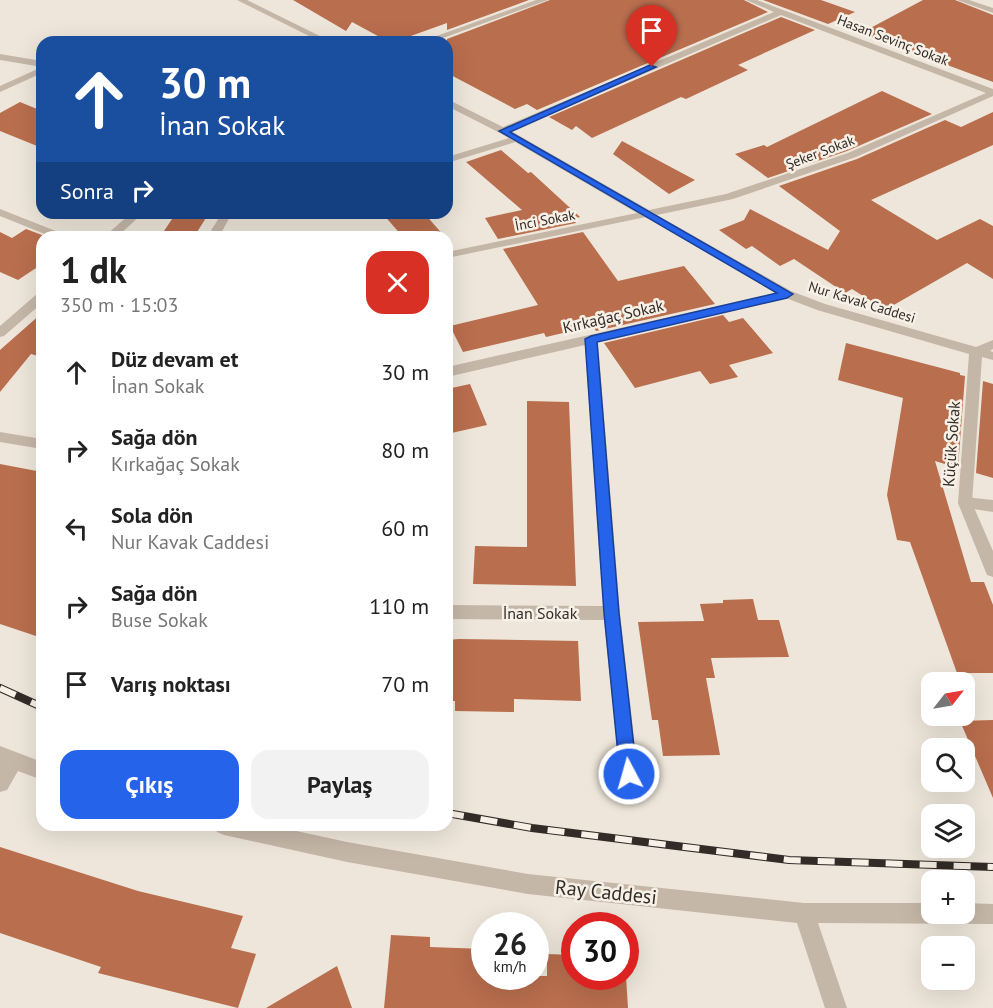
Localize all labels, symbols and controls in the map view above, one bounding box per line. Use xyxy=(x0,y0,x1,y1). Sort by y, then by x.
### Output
pin xyxy=(626,5,677,67)
street label: Hasan Sevinç Sokak xyxy=(835,10,952,70)
icon: arrive xyxy=(635,14,668,47)
text: 30 m xyxy=(159,55,251,110)
icon: ahead xyxy=(60,60,138,138)
text: İnan Sokak xyxy=(159,108,285,142)
street label: Şeker Sokak xyxy=(783,131,857,173)
icon: right xyxy=(126,174,159,207)
text: Sonra xyxy=(60,177,114,205)
street label: İnci Sokak xyxy=(513,205,577,235)
text: 1 dk xyxy=(60,246,127,293)
button: close xyxy=(366,251,429,314)
street label: Nur Kavak Caddesi xyxy=(806,277,918,327)
text: 350 m · 15:03 xyxy=(60,292,178,318)
street label: Kırkağaç Sokak xyxy=(561,295,666,337)
text: Düz devam et xyxy=(111,345,238,373)
icon: ahead xyxy=(60,356,93,389)
text: 30 m xyxy=(381,358,429,386)
text: İnan Sokak xyxy=(111,373,204,399)
street label: Küçük Sokak xyxy=(938,400,964,488)
text: Sağa dön xyxy=(111,423,198,451)
icon: right xyxy=(60,434,93,467)
text: 80 m xyxy=(381,436,429,464)
text: Kırkağaç Sokak xyxy=(111,451,240,477)
text: Sola dön xyxy=(111,501,193,529)
icon: left xyxy=(60,512,93,545)
text: 60 m xyxy=(381,514,429,542)
text: Nur Kavak Caddesi xyxy=(111,529,269,555)
text: Sağa dön xyxy=(111,579,198,607)
icon: right xyxy=(60,590,93,623)
text: 110 m xyxy=(369,592,429,620)
street label: İnan Sokak xyxy=(503,603,578,623)
text: Buse Sokak xyxy=(111,607,208,633)
icon: arrive xyxy=(60,668,93,701)
text: Varış noktası xyxy=(111,670,231,698)
text: 70 m xyxy=(381,670,429,698)
north arrow xyxy=(921,672,975,726)
map controls xyxy=(921,672,975,990)
button: search xyxy=(921,738,975,792)
position arrow xyxy=(597,742,661,806)
button: Çıkış xyxy=(60,750,239,819)
button: Paylaş xyxy=(251,750,429,819)
button: layers xyxy=(921,804,975,858)
button: + xyxy=(921,870,975,924)
street label: Ray Caddesi xyxy=(554,874,658,910)
speed limit sign: 30 xyxy=(561,912,639,990)
text: 26 xyxy=(493,924,527,963)
button: − xyxy=(921,936,975,990)
text: km/h xyxy=(494,957,526,976)

